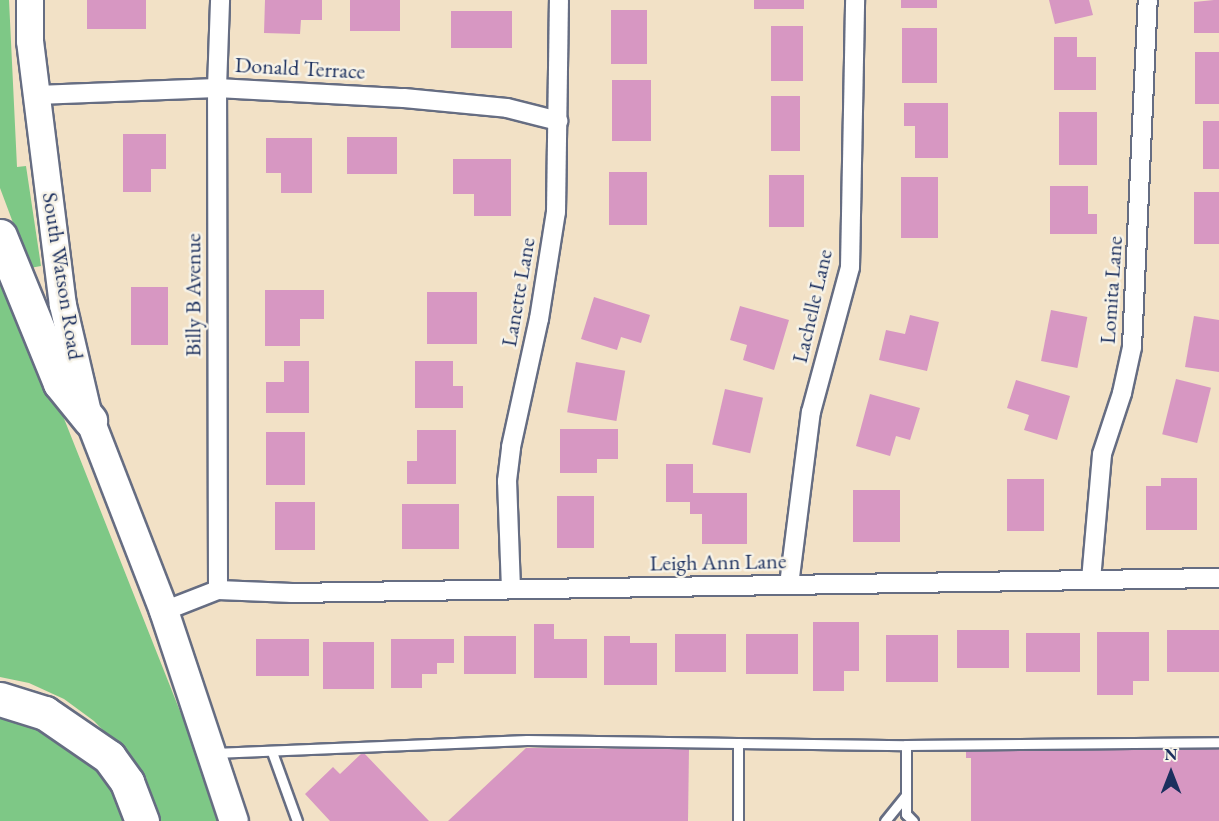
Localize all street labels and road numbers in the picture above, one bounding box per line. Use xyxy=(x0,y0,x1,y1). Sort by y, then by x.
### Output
street label: Donald Terrace xyxy=(234,51,366,85)
street label: South Watson Road xyxy=(37,190,89,362)
street label: Billy B Avenue xyxy=(180,233,206,357)
street label: Lanette Lane xyxy=(495,235,541,349)
street label: Lomita Lane xyxy=(1094,235,1128,345)
street label: Lachelle Lane xyxy=(786,247,838,365)
street label: Leigh Ann Lane xyxy=(649,548,787,576)

